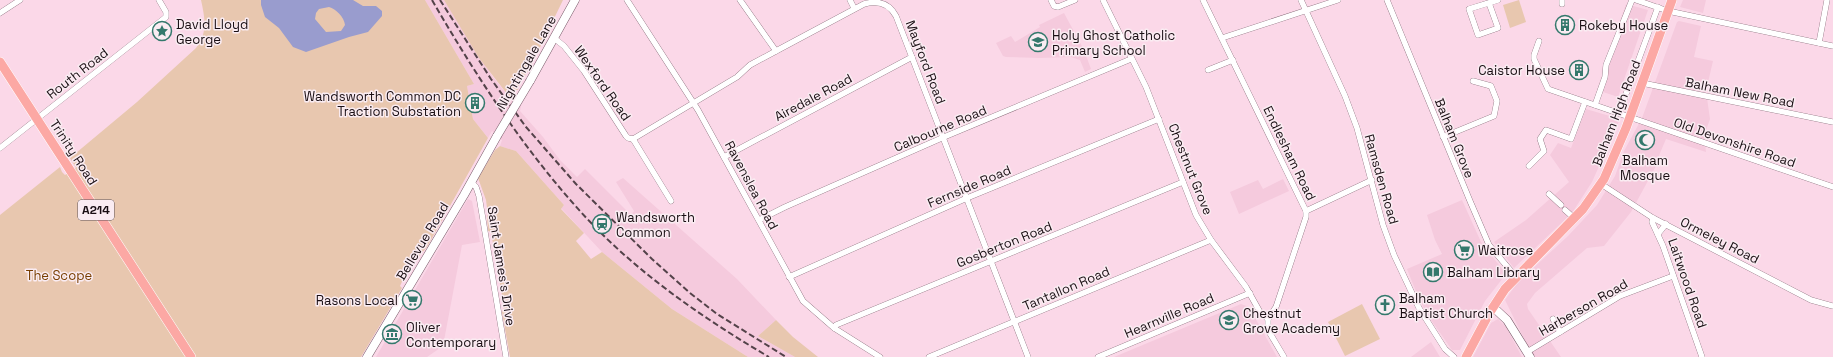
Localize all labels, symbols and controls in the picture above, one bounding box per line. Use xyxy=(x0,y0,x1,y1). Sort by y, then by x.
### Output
street label: Nightingale Lane xyxy=(493,12,560,112)
building icon: Rokeby House xyxy=(1554,14,1576,36)
place label: David Lloyd George xyxy=(176,16,248,48)
place label: Rokeby House xyxy=(1579,17,1668,34)
street label: Mayford Road xyxy=(902,18,949,106)
place icon: David Lloyd George xyxy=(151,20,173,42)
place label: Holy Ghost Catholic Primary School xyxy=(1052,27,1175,59)
school or university icon: Holy Ghost Catholic Primary School xyxy=(1027,31,1049,53)
street label: Wexford Road xyxy=(570,42,635,124)
street label: Routh Road xyxy=(43,44,111,103)
street label: Balham High Road xyxy=(1588,58,1645,169)
building icon: Caistor House xyxy=(1568,59,1590,81)
place label: Caistor House xyxy=(1478,62,1565,79)
street label: Airedale Road xyxy=(771,70,855,125)
street label: Balham New Road xyxy=(1684,74,1796,111)
place label: Wandsworth Common DC Traction Substation xyxy=(304,88,461,120)
building icon: Wandsworth Common DC Traction Substation xyxy=(464,92,486,114)
street label: Balham Grove xyxy=(1431,96,1478,181)
street label: Calbourne Road xyxy=(891,101,989,156)
street label: Endlesham Road xyxy=(1259,103,1320,203)
street label: Old Devonshire Road xyxy=(1672,114,1798,171)
street label: Trinity Road xyxy=(46,116,101,188)
street label: Chestnut Grove xyxy=(1164,121,1217,217)
mosque icon: Balham Mosque xyxy=(1634,129,1656,151)
street label: Ramsden Road xyxy=(1361,132,1403,226)
street label: Ravenslea Road xyxy=(721,138,782,233)
place label: Balham Mosque xyxy=(1620,152,1670,184)
street label: Fernside Road xyxy=(925,161,1013,212)
street label: Bellevue Road xyxy=(392,199,452,283)
road number: A214 xyxy=(78,200,114,220)
street label: Saint James's Drive xyxy=(484,205,519,327)
place label: Wandsworth Common xyxy=(616,209,695,241)
station icon: Wandsworth Common xyxy=(591,213,613,235)
street label: Ormeley Road xyxy=(1677,213,1762,268)
street label: Gosberton Road xyxy=(954,218,1054,271)
street label: Laitwood Road xyxy=(1664,236,1711,330)
supermarket icon: Waitrose xyxy=(1453,239,1475,261)
place label: Waitrose xyxy=(1478,242,1533,259)
library icon: Balham Library xyxy=(1422,261,1444,283)
street label: Tantallon Road xyxy=(1020,263,1112,314)
place label: Balham Library xyxy=(1447,264,1540,281)
park label: The Scope xyxy=(26,267,92,284)
street label: Harberson Road xyxy=(1536,275,1631,340)
supermarket icon: Rasons Local xyxy=(401,289,423,311)
street label: Hearnville Road xyxy=(1122,289,1217,342)
place label: Balham Baptist Church xyxy=(1399,290,1493,322)
place label: Rasons Local xyxy=(316,292,398,309)
church icon: Balham Baptist Church xyxy=(1374,294,1396,316)
place label: Chestnut Grove Academy xyxy=(1243,305,1340,337)
school or university icon: Chestnut Grove Academy xyxy=(1218,309,1240,331)
place label: Oliver Contemporary xyxy=(406,319,496,351)
museum icon: Oliver Contemporary xyxy=(381,323,403,345)

